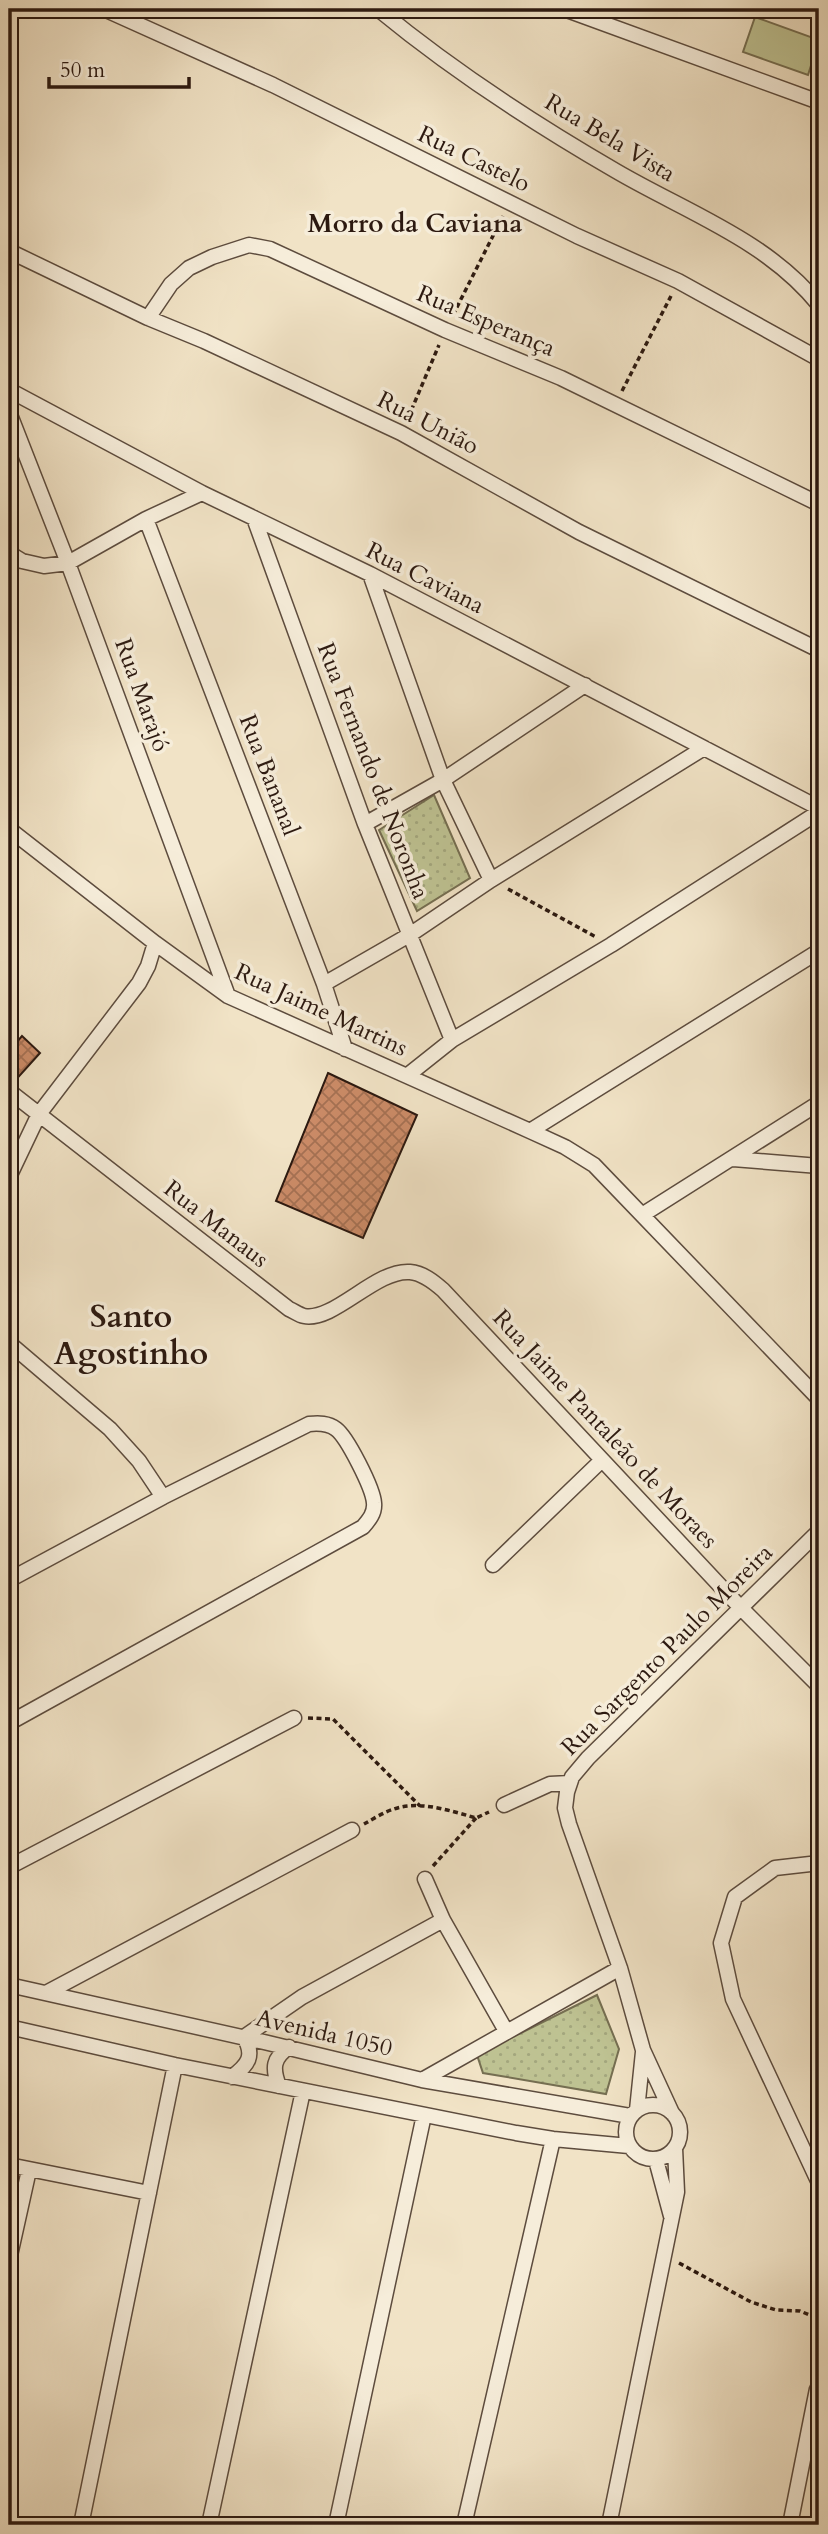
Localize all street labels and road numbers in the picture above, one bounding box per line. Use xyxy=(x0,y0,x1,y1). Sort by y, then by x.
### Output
street label: Rua Bela Vista xyxy=(538,86,682,190)
street label: Rua Castelo xyxy=(412,118,536,200)
street label: Rua Esperança xyxy=(412,277,561,365)
street label: Rua União xyxy=(371,383,485,463)
street label: Rua Caviana xyxy=(360,534,490,622)
street label: Rua Marajó xyxy=(106,634,178,756)
street label: Rua Fernando de Noronha xyxy=(309,638,437,905)
street label: Rua Bananal xyxy=(231,710,307,840)
street label: Rua Jaime Martins xyxy=(229,955,413,1065)
street label: Rua Manaus xyxy=(157,1173,275,1275)
street label: Rua Jaime Pantaleão de Moraes xyxy=(485,1302,725,1556)
street label: Rua Sargento Paulo Moreira xyxy=(554,1536,781,1763)
street label: Avenida 1050 xyxy=(252,2001,396,2065)

